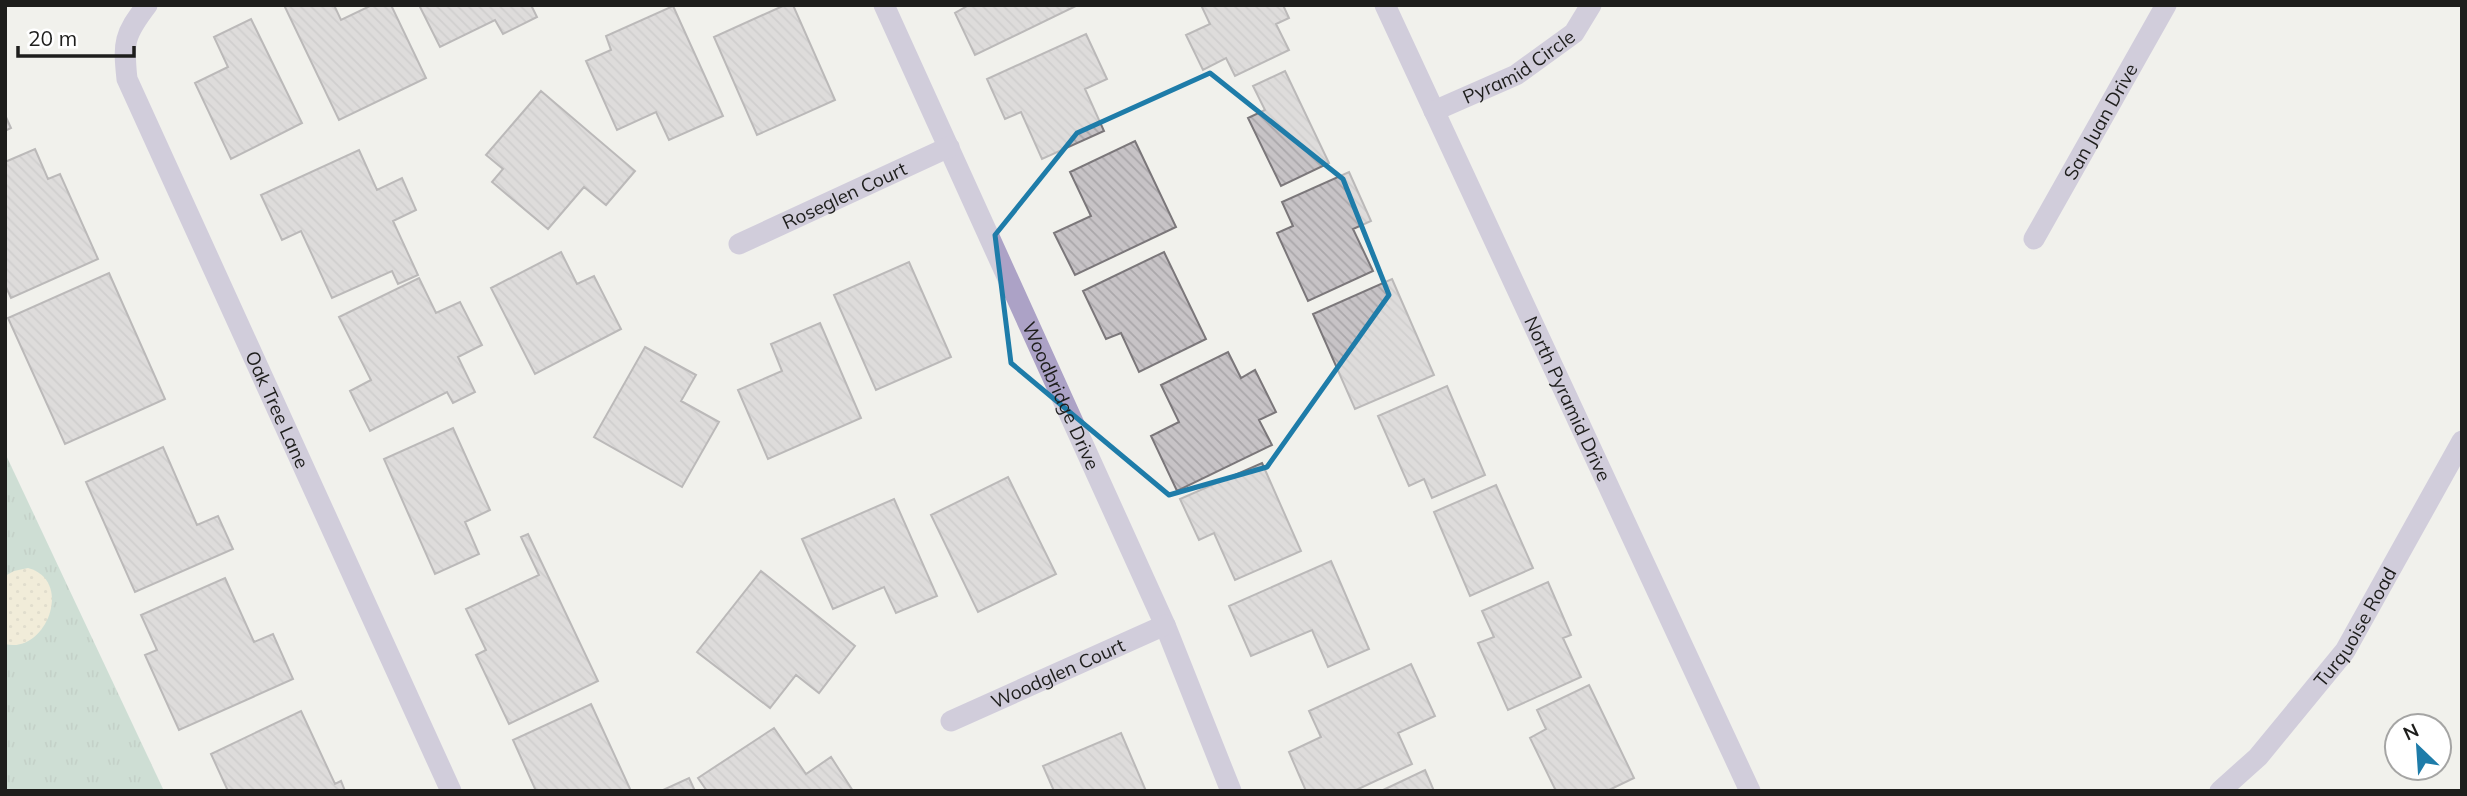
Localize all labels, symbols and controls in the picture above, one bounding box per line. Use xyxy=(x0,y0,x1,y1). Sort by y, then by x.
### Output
scale bar xyxy=(18,14,133,58)
street label: Pyramid Circle xyxy=(1459,24,1580,109)
text: 20 m xyxy=(28,25,77,51)
street label: San Juan Drive xyxy=(2058,59,2143,184)
street label: Roseglen Court xyxy=(778,156,911,234)
street label: North Pyramid Drive xyxy=(1519,312,1616,485)
street label: Woodbridge Drive xyxy=(1017,318,1105,474)
street label: Oak Tree Lane xyxy=(240,347,315,472)
street label: Turquoise Road xyxy=(2309,563,2401,692)
street label: Woodglen Court xyxy=(987,633,1129,713)
north arrow xyxy=(2383,712,2453,782)
text: N xyxy=(2399,718,2422,746)

